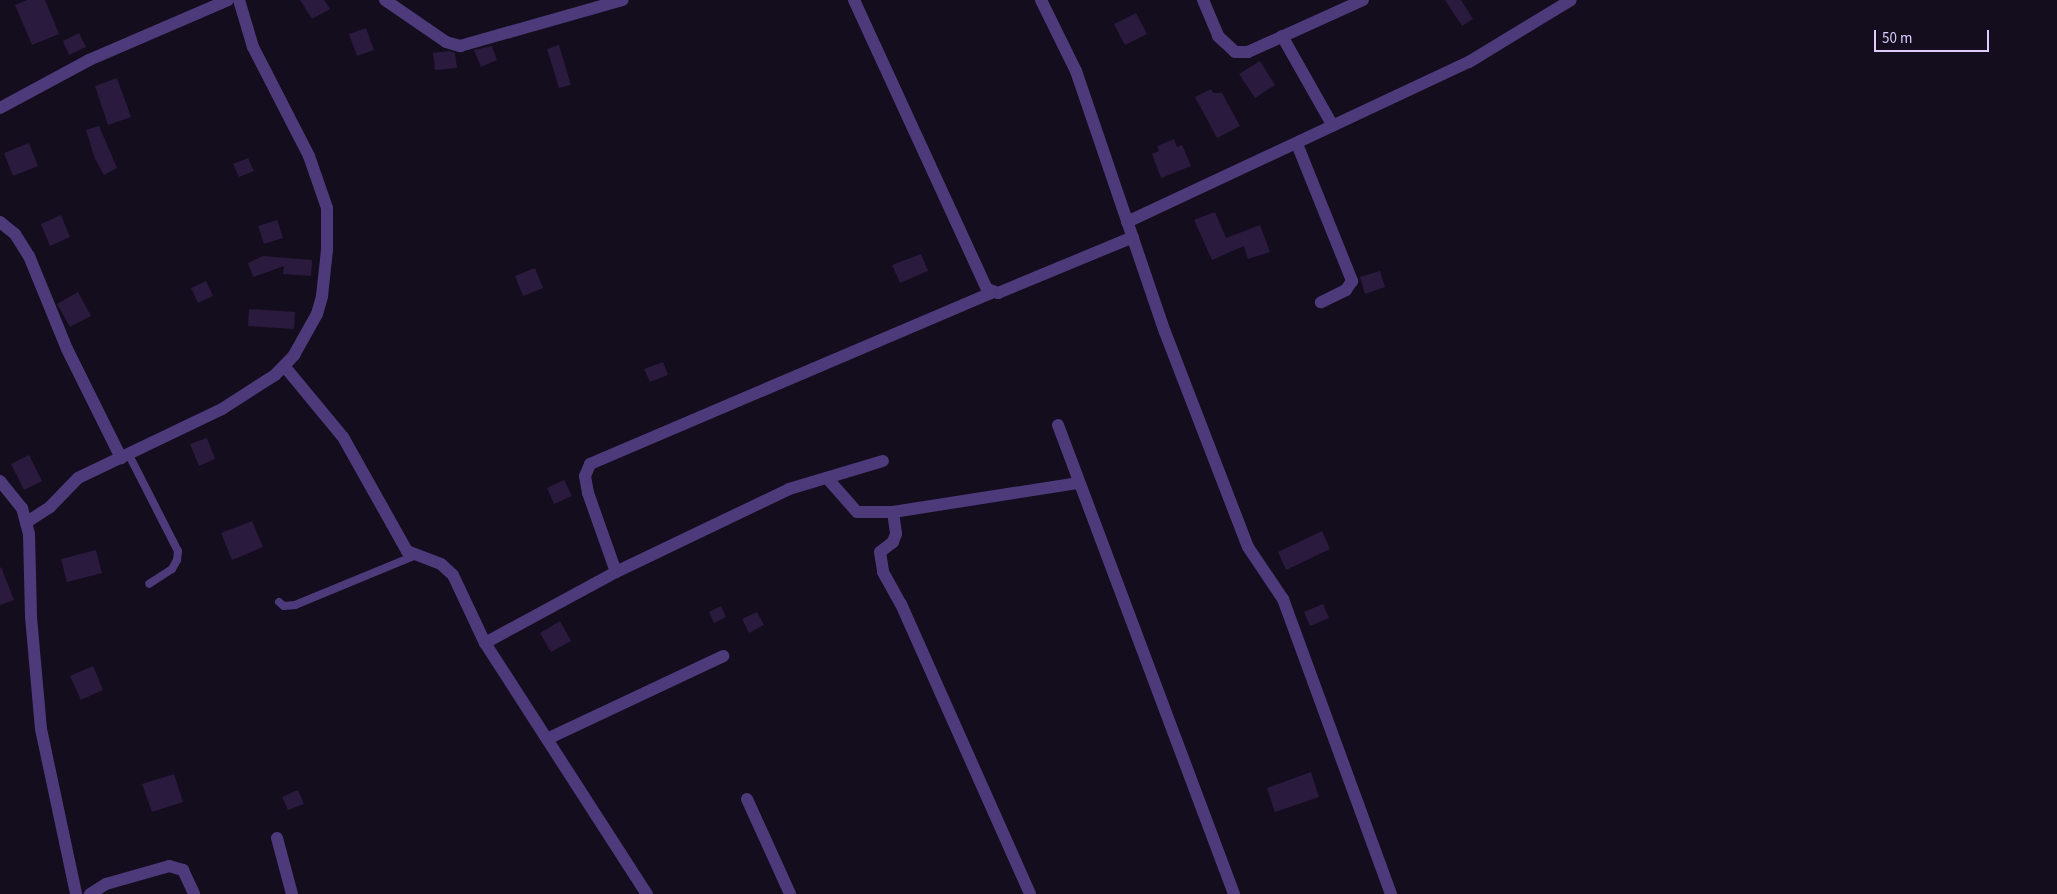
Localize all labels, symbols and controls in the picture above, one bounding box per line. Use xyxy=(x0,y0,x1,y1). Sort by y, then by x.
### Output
scale bar xyxy=(1877,20,1992,52)
text: 50 m xyxy=(1882,28,1912,49)

